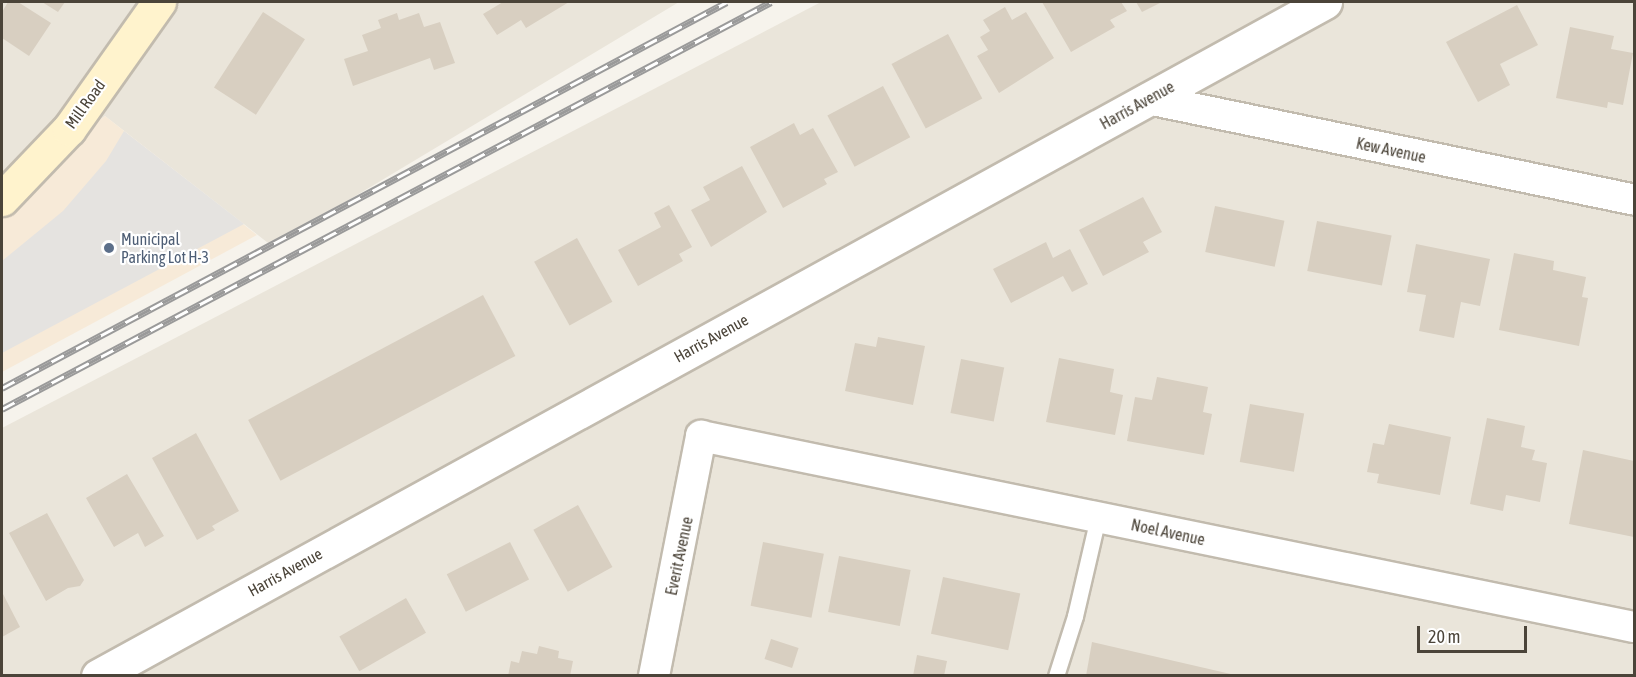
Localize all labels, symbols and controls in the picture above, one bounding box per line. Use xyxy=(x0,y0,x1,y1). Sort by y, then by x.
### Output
street label: Mill Road xyxy=(61,76,109,132)
street label: Harris Avenue xyxy=(1096,77,1178,133)
street label: Kew Avenue xyxy=(1354,133,1428,167)
place label: Municipal Parking Lot H-3 xyxy=(121,229,209,267)
marker: Municipal Parking Lot H-3 xyxy=(102,241,116,255)
street label: Harris Avenue xyxy=(670,310,752,366)
street label: Everit Avenue xyxy=(661,515,697,597)
street label: Noel Avenue xyxy=(1129,515,1207,549)
street label: Harris Avenue xyxy=(244,544,326,600)
scale bar xyxy=(1420,614,1530,652)
text: 20 m xyxy=(1428,626,1460,647)

